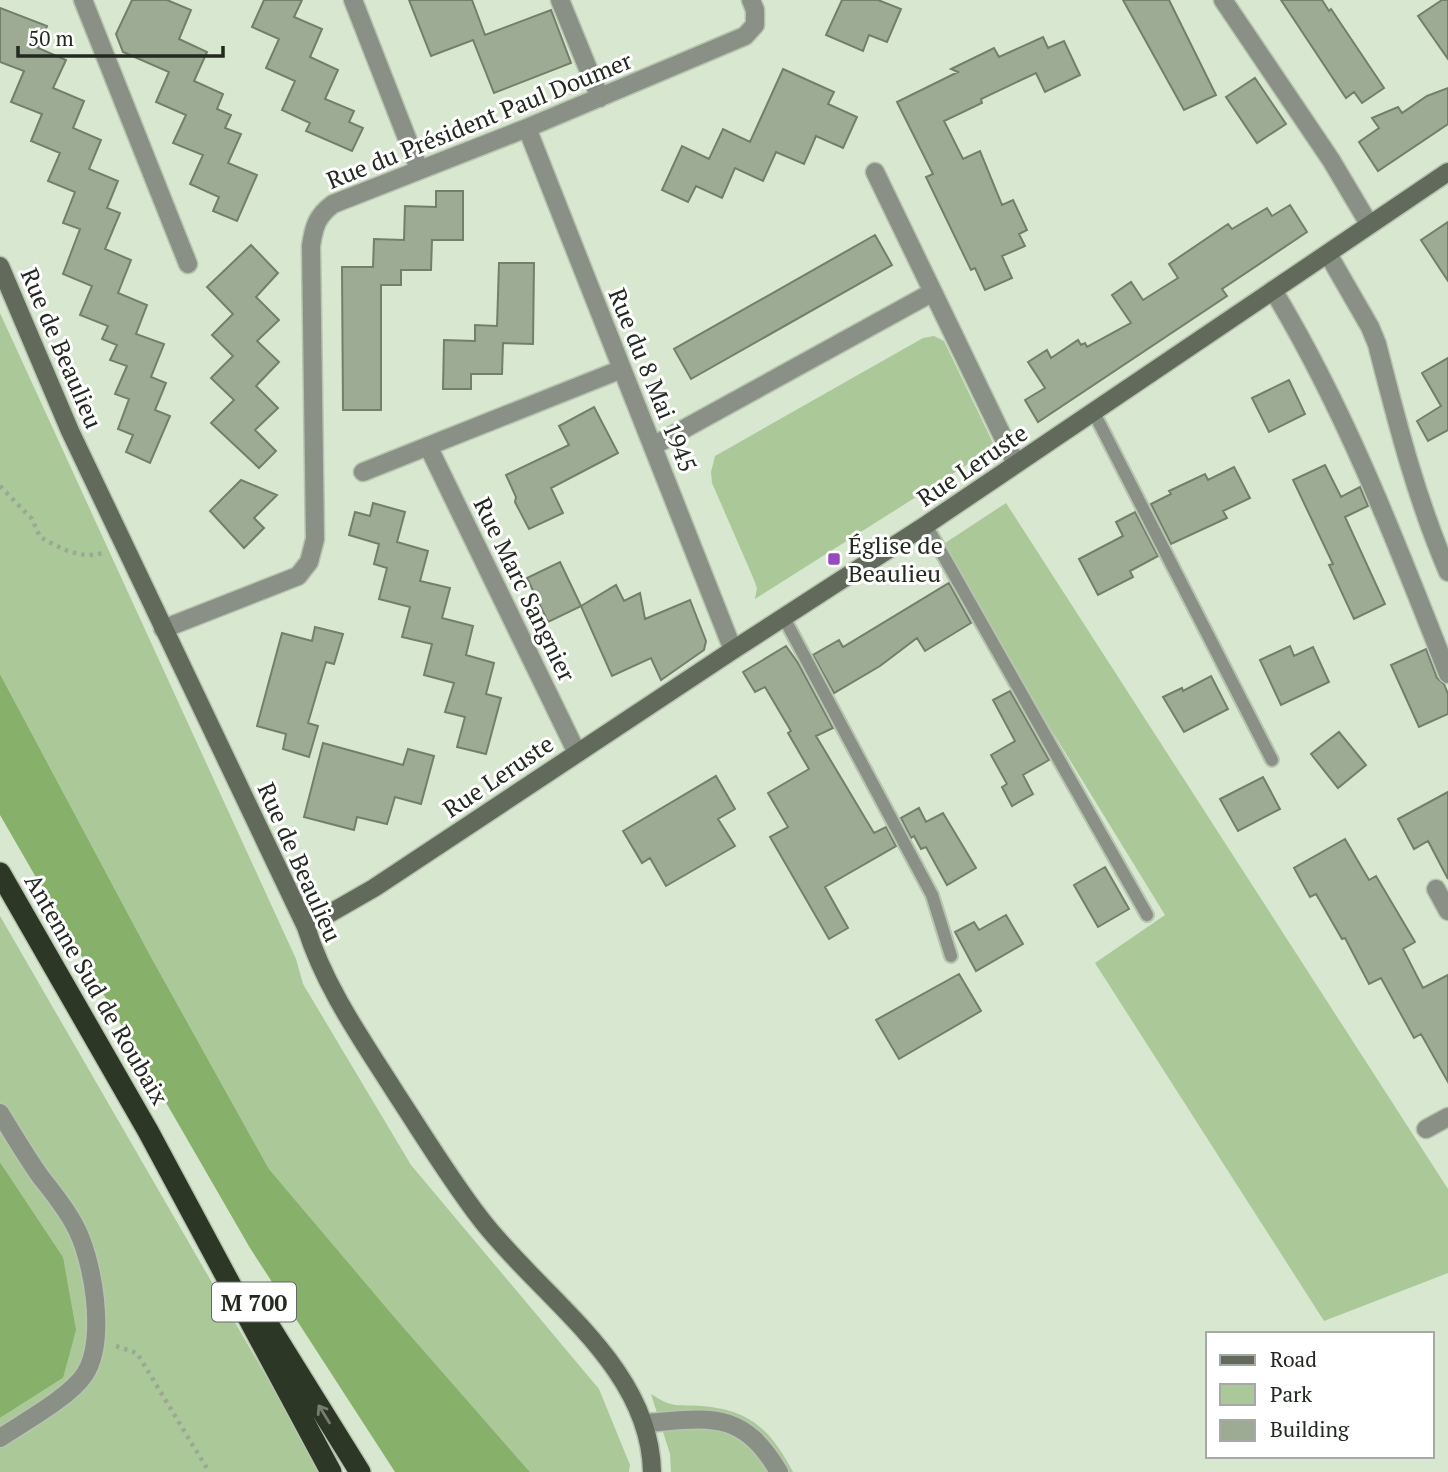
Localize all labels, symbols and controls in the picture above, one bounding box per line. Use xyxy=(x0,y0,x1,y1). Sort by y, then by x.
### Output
scale bar xyxy=(18,14,222,58)
text: 50 m xyxy=(28,24,74,52)
street label: Rue du Président Paul Doumer xyxy=(322,44,637,196)
street label: Rue de Beaulieu xyxy=(14,263,110,433)
street label: Rue du 8 Mai 1945 xyxy=(602,283,704,477)
street label: Rue Leruste xyxy=(911,416,1033,514)
street label: Rue Marc Sangnier xyxy=(467,492,584,687)
place label: Église de Beaulieu xyxy=(848,529,943,589)
marker: Église de Beaulieu xyxy=(826,551,842,567)
street label: Rue Leruste xyxy=(437,727,559,825)
street label: Rue de Beaulieu xyxy=(251,777,350,947)
street label: Antenne Sud de Roubaix xyxy=(18,868,177,1111)
road number: M 700 xyxy=(212,1282,296,1322)
legend xyxy=(1206,1332,1434,1458)
text: Road xyxy=(1270,1345,1317,1373)
text: Park xyxy=(1270,1380,1312,1408)
one-way arrow xyxy=(316,1405,331,1424)
text: Building xyxy=(1270,1415,1350,1443)

